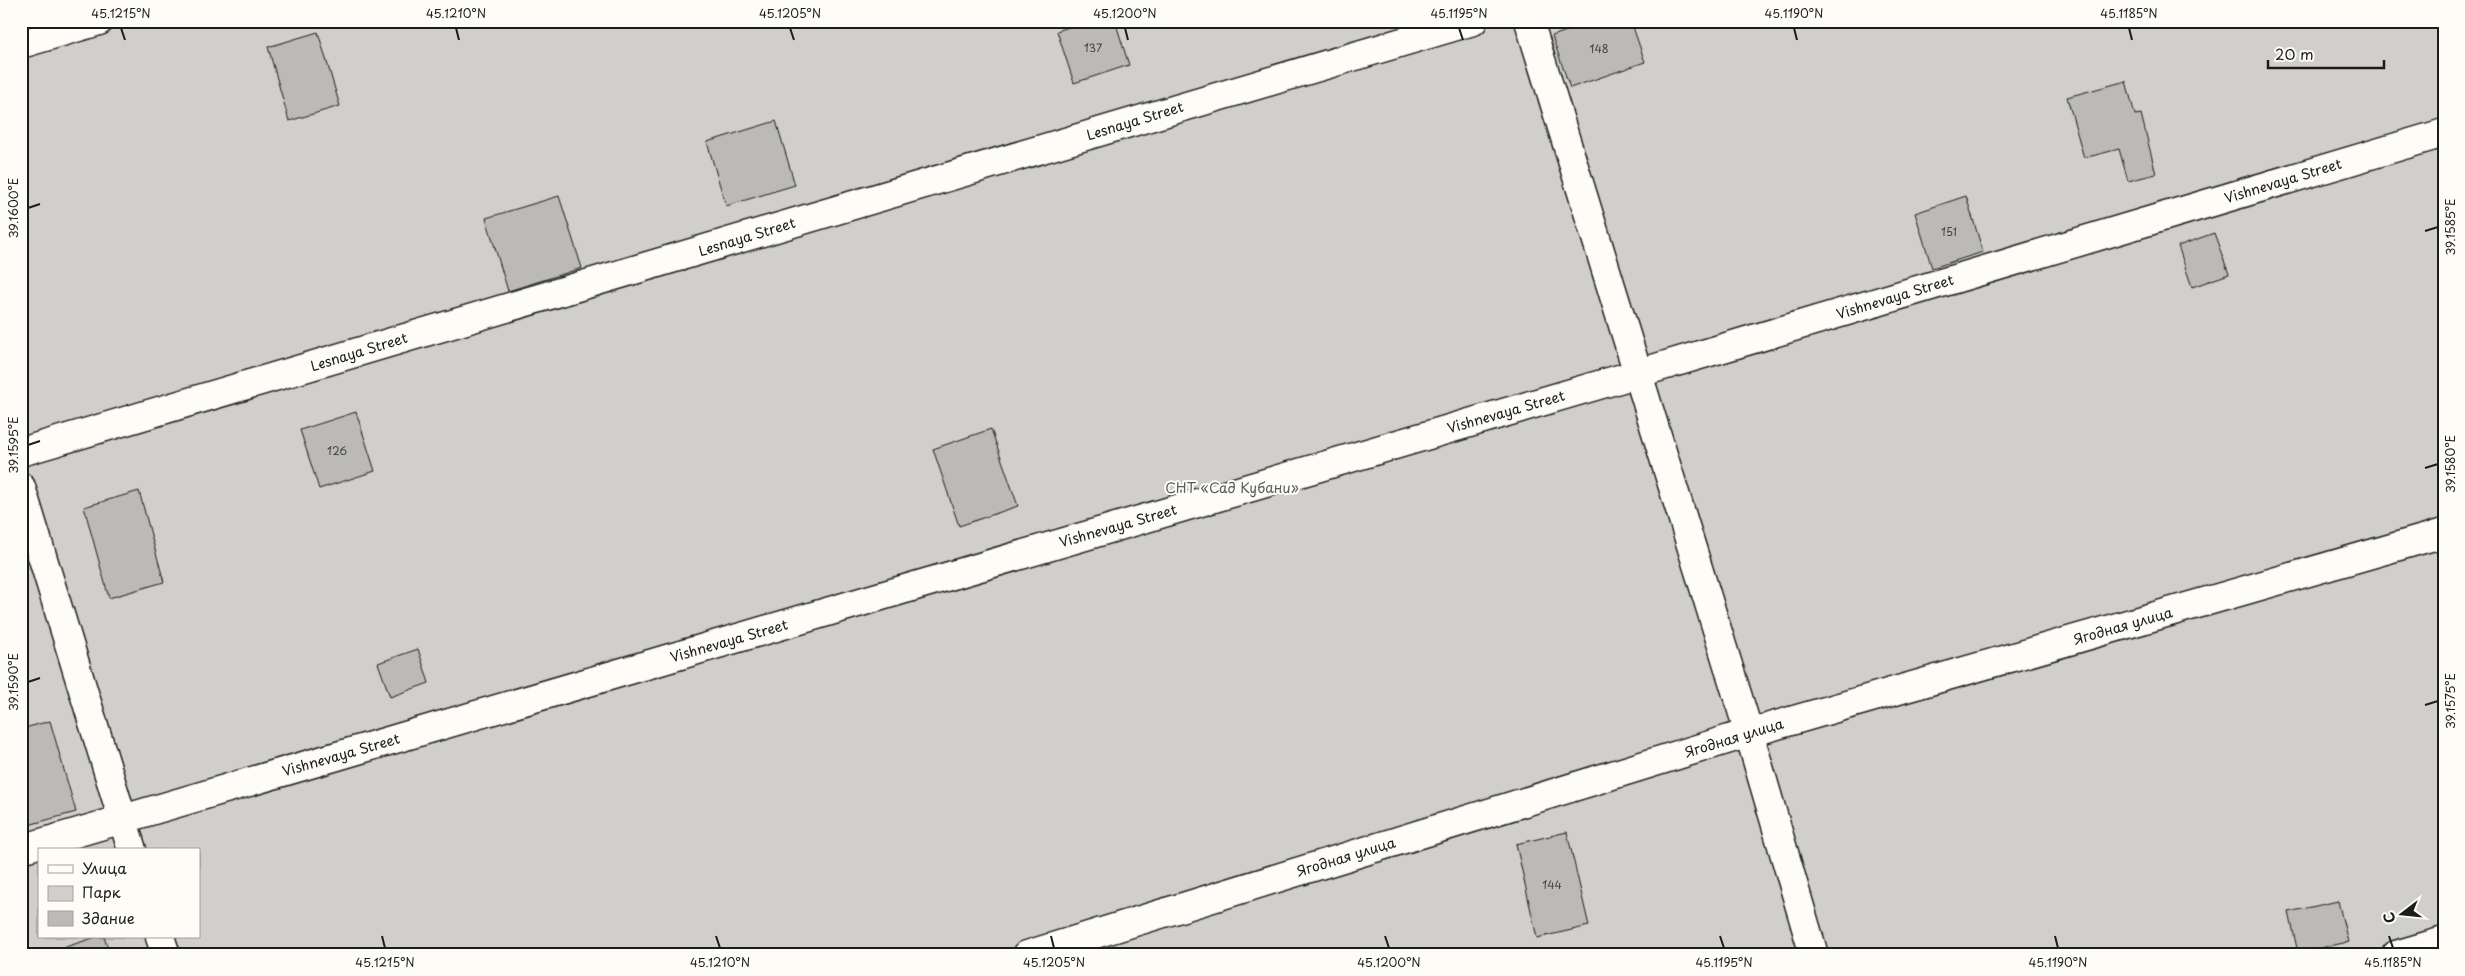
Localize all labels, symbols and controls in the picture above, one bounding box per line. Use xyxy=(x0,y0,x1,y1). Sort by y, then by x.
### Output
text: 45.1215°N xyxy=(91,4,151,22)
text: 45.1210°N xyxy=(426,4,486,22)
text: 45.1205°N xyxy=(759,4,821,22)
text: 45.1200°N xyxy=(1093,4,1157,22)
text: 45.1195°N xyxy=(1430,4,1488,22)
text: 45.1190°N xyxy=(1765,4,1823,22)
text: 45.1185°N xyxy=(2100,4,2158,22)
scale bar xyxy=(2268,38,2384,70)
house number: 137 xyxy=(1084,39,1102,56)
house number: 148 xyxy=(1589,40,1609,57)
text: 20 m xyxy=(2275,42,2314,65)
street label: Lesnaya Street xyxy=(1084,96,1186,145)
street label: Vishnevaya Street xyxy=(2222,153,2344,208)
text: 39.1600°E xyxy=(4,178,22,238)
text: 39.1585°E xyxy=(2441,198,2459,256)
street label: Lesnaya Street xyxy=(696,212,798,261)
house number: 151 xyxy=(1941,223,1957,240)
street label: Vishnevaya Street xyxy=(1834,269,1956,324)
street label: Lesnaya Street xyxy=(308,327,410,376)
street label: Vishnevaya Street xyxy=(1444,385,1568,438)
text: 39.1595°E xyxy=(4,417,22,473)
text: 39.1580°E xyxy=(2441,435,2459,493)
house number: 126 xyxy=(327,442,347,459)
park label: СНТ «Сад Кубани» xyxy=(1165,477,1299,498)
street label: Vishnevaya Street xyxy=(1056,499,1180,552)
street label: Ягодная улица xyxy=(2071,601,2175,650)
street label: Vishnevaya Street xyxy=(667,614,791,667)
text: 39.1590°E xyxy=(4,653,22,711)
text: 39.1575°E xyxy=(2441,673,2459,729)
street label: Ягодная улица xyxy=(1682,712,1786,763)
street label: Vishnevaya Street xyxy=(279,728,403,781)
street label: Ягодная улица xyxy=(1294,831,1398,882)
legend xyxy=(38,848,200,938)
text: Улица xyxy=(82,856,127,879)
house number: 144 xyxy=(1542,876,1562,893)
text: Парк xyxy=(82,880,121,903)
north arrow xyxy=(2378,888,2428,938)
text: Здание xyxy=(82,906,135,929)
text: С xyxy=(2377,910,2401,926)
text: 45.1215°N xyxy=(355,953,415,971)
text: 45.1210°N xyxy=(690,953,750,971)
text: 45.1205°N xyxy=(1023,953,1085,971)
text: 45.1200°N xyxy=(1357,953,1421,971)
text: 45.1195°N xyxy=(1695,953,1753,971)
text: 45.1190°N xyxy=(2029,953,2087,971)
text: 45.1185°N xyxy=(2364,953,2422,971)

